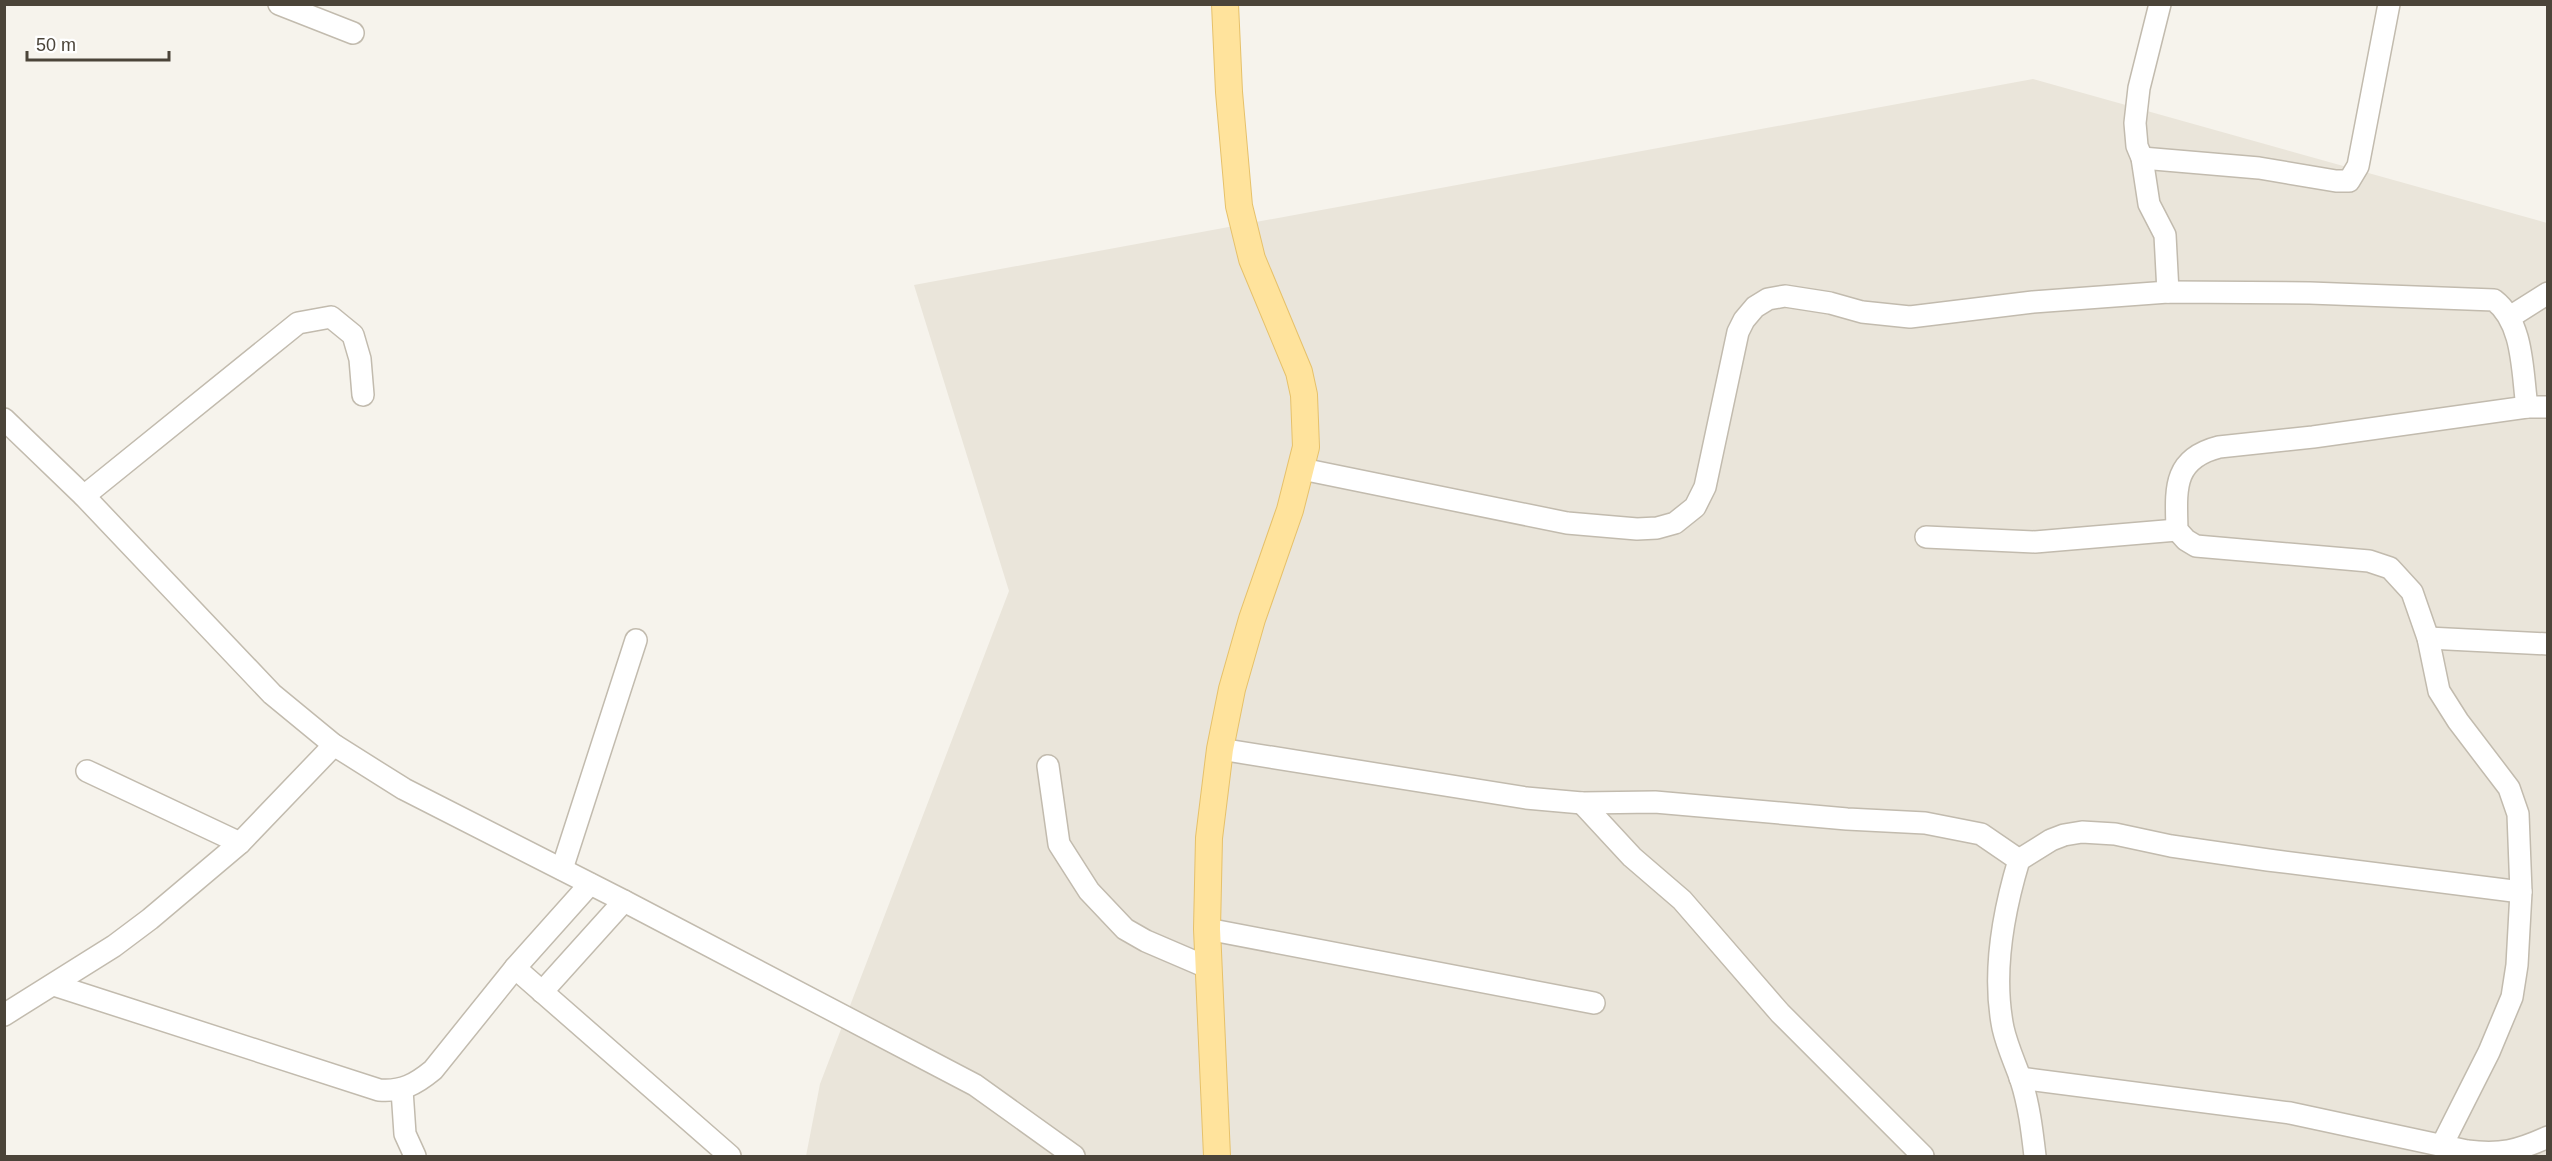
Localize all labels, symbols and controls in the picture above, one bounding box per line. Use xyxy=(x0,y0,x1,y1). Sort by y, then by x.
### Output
scale bar xyxy=(27,24,170,62)
text: 50 m xyxy=(36,35,76,55)

